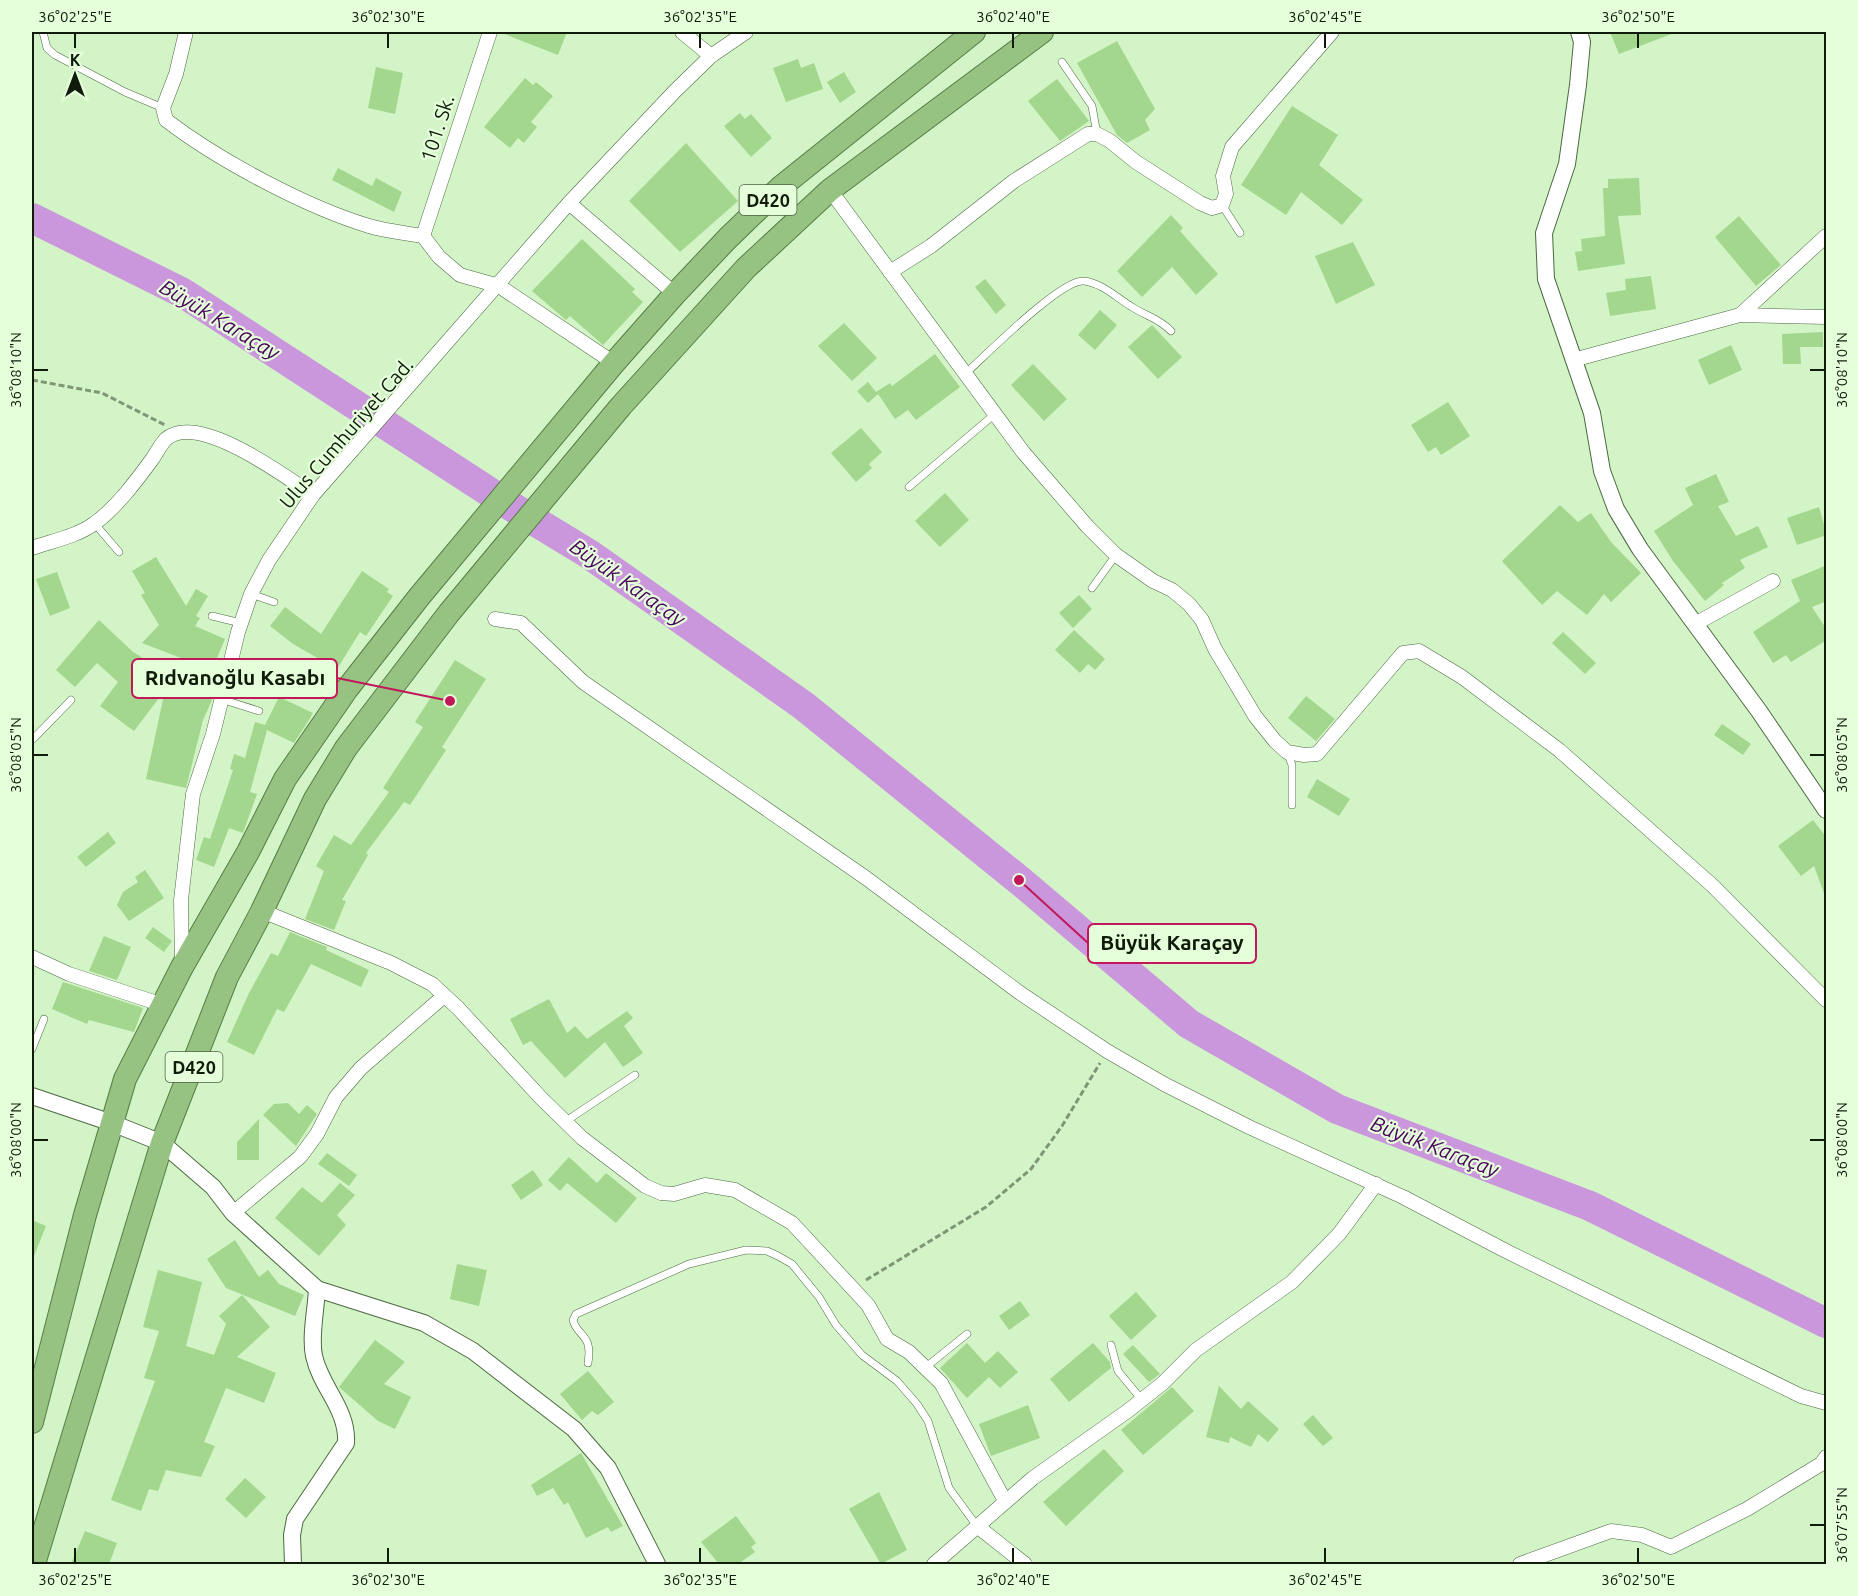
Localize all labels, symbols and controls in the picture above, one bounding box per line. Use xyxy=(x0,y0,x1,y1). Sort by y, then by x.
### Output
text: 36°02'25"E xyxy=(38,8,112,25)
text: 36°02'30"E xyxy=(351,8,425,25)
text: 36°02'35"E xyxy=(663,8,737,25)
text: 36°02'40"E xyxy=(976,8,1050,25)
text: 36°02'45"E xyxy=(1288,8,1362,25)
text: 36°02'50"E xyxy=(1601,8,1675,25)
north arrow xyxy=(45,45,105,105)
text: K xyxy=(70,51,81,69)
street label: 101. Sk. xyxy=(415,92,459,164)
road number: D420 xyxy=(740,185,796,215)
water label: Büyük Karaçay xyxy=(156,274,285,365)
text: 36°08'10"N xyxy=(7,332,24,408)
text: 36°08'10"N xyxy=(1833,332,1850,408)
street label: Ulus Cumhuriyet Cad. xyxy=(274,353,418,513)
water label: Büyük Karaçay xyxy=(566,534,691,631)
callout: Rıdvanoğlu Kasabı xyxy=(132,659,337,698)
text: Rıdvanoğlu Kasabı xyxy=(145,665,325,689)
text: 36°08'05"N xyxy=(7,717,24,793)
text: 36°08'05"N xyxy=(1833,717,1850,793)
callout: Büyük Karaçay xyxy=(1088,924,1256,963)
text: Büyük Karaçay xyxy=(1100,930,1244,954)
road number: D420 xyxy=(166,1052,222,1082)
text: 36°08'00"N xyxy=(7,1102,24,1178)
text: 36°08'00"N xyxy=(1833,1102,1850,1178)
water label: Büyük Karaçay xyxy=(1368,1111,1503,1182)
text: 36°07'55"N xyxy=(1833,1487,1850,1563)
text: 36°02'25"E xyxy=(38,1571,112,1588)
text: 36°02'30"E xyxy=(351,1571,425,1588)
text: 36°02'35"E xyxy=(663,1571,737,1588)
text: 36°02'40"E xyxy=(976,1571,1050,1588)
text: 36°02'45"E xyxy=(1288,1571,1362,1588)
text: 36°02'50"E xyxy=(1601,1571,1675,1588)

